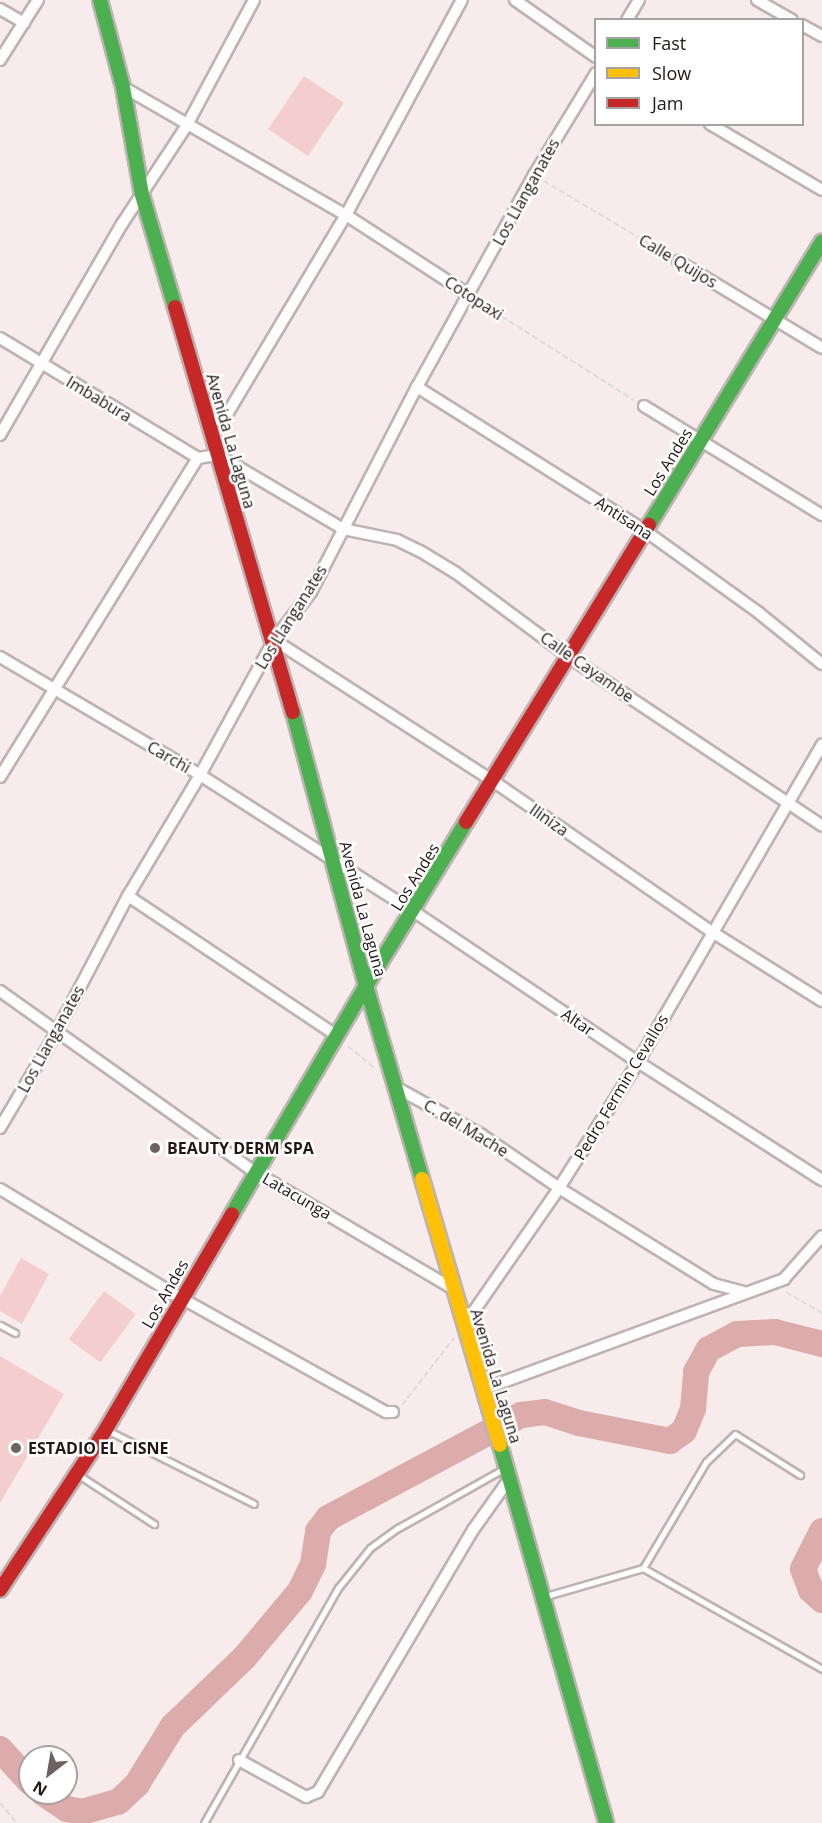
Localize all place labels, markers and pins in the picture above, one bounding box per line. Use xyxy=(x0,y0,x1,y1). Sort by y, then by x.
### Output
place label: BEAUTY DERM SPA xyxy=(167,1138,314,1158)
marker: BEAUTY DERM SPA xyxy=(148,1141,162,1155)
place label: ESTADIO EL CISNE xyxy=(28,1438,169,1458)
marker: ESTADIO EL CISNE xyxy=(9,1441,23,1455)

